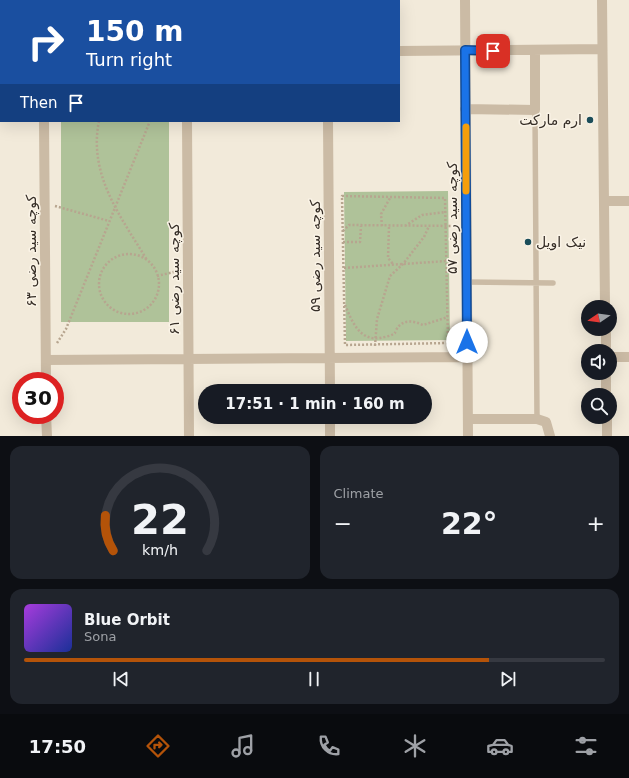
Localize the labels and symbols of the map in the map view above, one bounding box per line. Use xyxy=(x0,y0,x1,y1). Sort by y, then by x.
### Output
pin xyxy=(476,34,510,68)
place label: ارم مارکت xyxy=(519,112,582,129)
marker: ارم مارکت xyxy=(585,115,595,125)
street label: کوچه سید رضی ۵۷ xyxy=(444,162,461,274)
street label: کوچه سید رضی ۶۳ xyxy=(23,195,40,307)
street label: کوچه سید رضی ۵۹ xyxy=(307,200,324,312)
street label: کوچه سید رضی ۶۱ xyxy=(166,223,183,335)
place label: نیک اویل xyxy=(536,234,586,251)
marker: نیک اویل xyxy=(523,237,533,247)
north arrow xyxy=(581,300,617,336)
position arrow xyxy=(446,321,488,363)
speed limit sign: 30 xyxy=(12,372,64,424)

